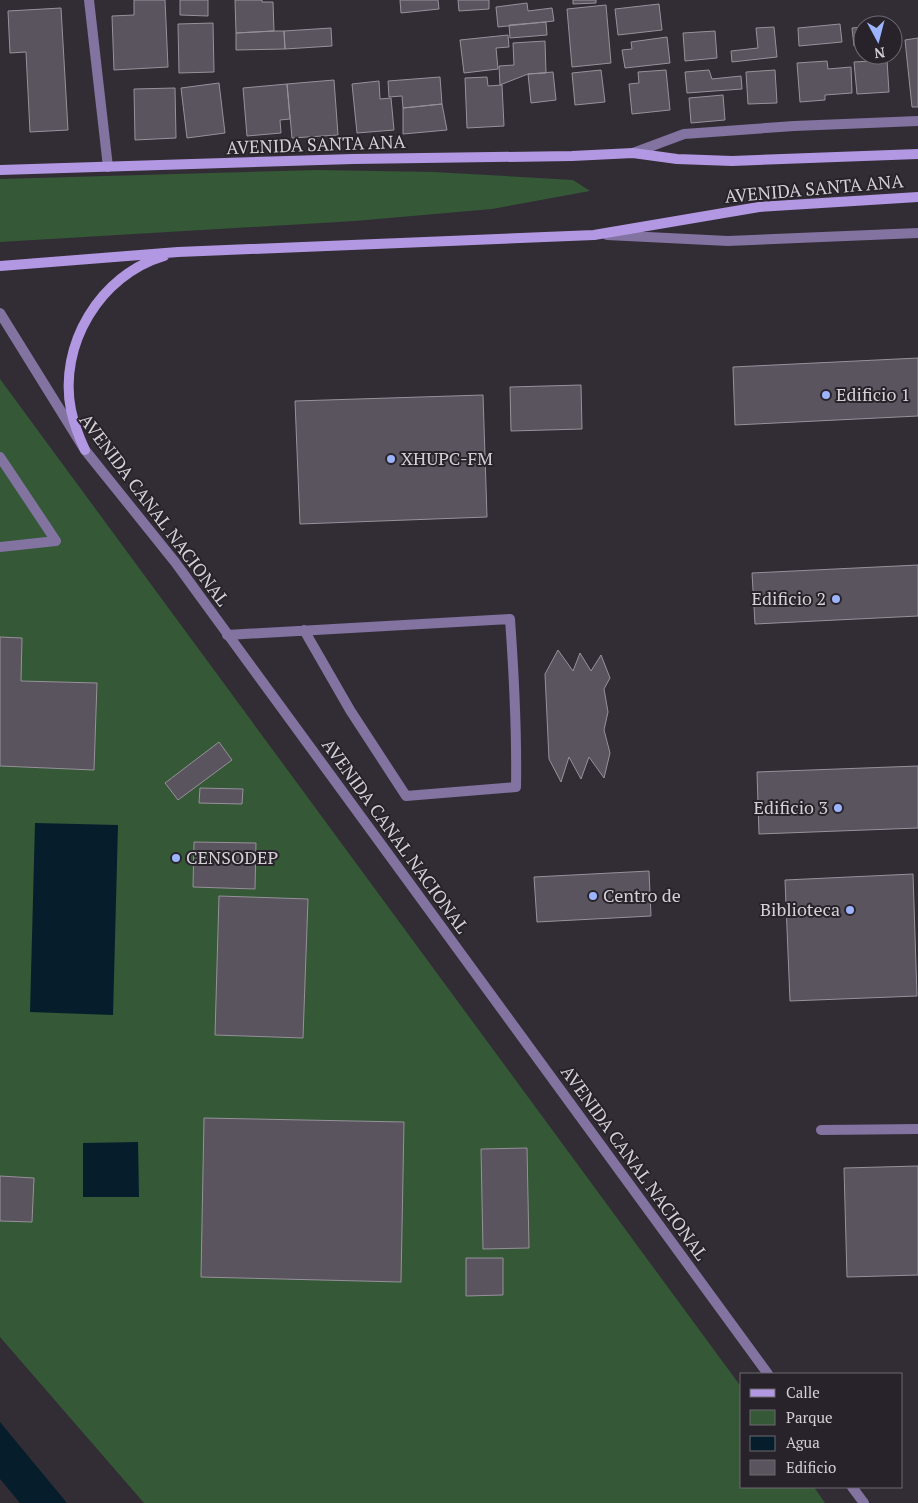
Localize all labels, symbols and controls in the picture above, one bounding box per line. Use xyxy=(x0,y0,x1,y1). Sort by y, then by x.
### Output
north arrow xyxy=(853,15,903,65)
text: N xyxy=(873,43,886,64)
street label: AVENIDA SANTA ANA xyxy=(226,129,407,159)
street label: AVENIDA SANTA ANA xyxy=(724,168,905,208)
place label: Edificio 1 xyxy=(836,382,910,406)
marker: Edificio 1 xyxy=(820,389,832,401)
street label: AVENIDA CANAL NACIONAL xyxy=(74,408,235,611)
place label: XHUPC-FM xyxy=(401,446,493,470)
marker: XHUPC-FM xyxy=(385,453,397,465)
place label: Edificio 2 xyxy=(752,586,826,610)
marker: Edificio 2 xyxy=(830,593,842,605)
street label: AVENIDA CANAL NACIONAL xyxy=(317,733,475,938)
place label: Edificio 3 xyxy=(754,795,828,819)
marker: Edificio 3 xyxy=(832,802,844,814)
place label: CENSODEP xyxy=(186,845,278,869)
marker: CENSODEP xyxy=(170,852,182,864)
place label: Centro de xyxy=(603,883,681,907)
marker: Centro de xyxy=(587,890,599,902)
place label: Biblioteca xyxy=(760,897,840,921)
marker: Biblioteca xyxy=(844,904,856,916)
street label: AVENIDA CANAL NACIONAL xyxy=(556,1060,714,1265)
legend xyxy=(740,1373,903,1488)
text: Calle xyxy=(786,1382,820,1402)
text: Parque xyxy=(786,1407,833,1427)
text: Agua xyxy=(786,1432,820,1452)
text: Edificio xyxy=(786,1457,836,1477)

